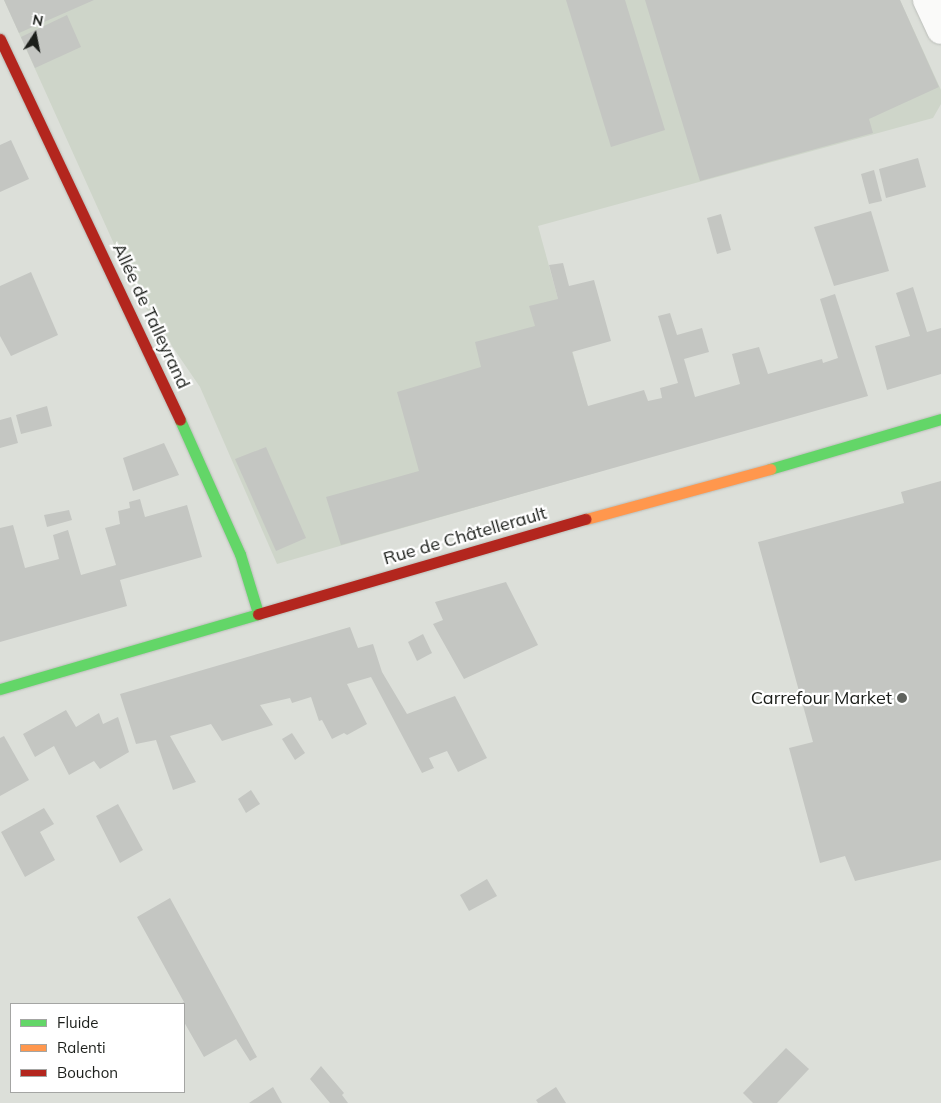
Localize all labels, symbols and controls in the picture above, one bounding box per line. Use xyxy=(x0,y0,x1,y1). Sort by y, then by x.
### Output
north arrow xyxy=(10,10,60,60)
text: N xyxy=(31,10,45,30)
street label: Allée de Talleyrand xyxy=(108,240,194,392)
street label: Rue de Châtellerault xyxy=(381,502,549,570)
place label: Carrefour Market xyxy=(751,687,892,709)
marker: Carrefour Market xyxy=(896,692,908,704)
legend xyxy=(10,1003,185,1093)
text: Fluide xyxy=(57,1013,98,1032)
text: Ralenti xyxy=(57,1038,106,1057)
text: Bouchon xyxy=(57,1063,118,1082)

